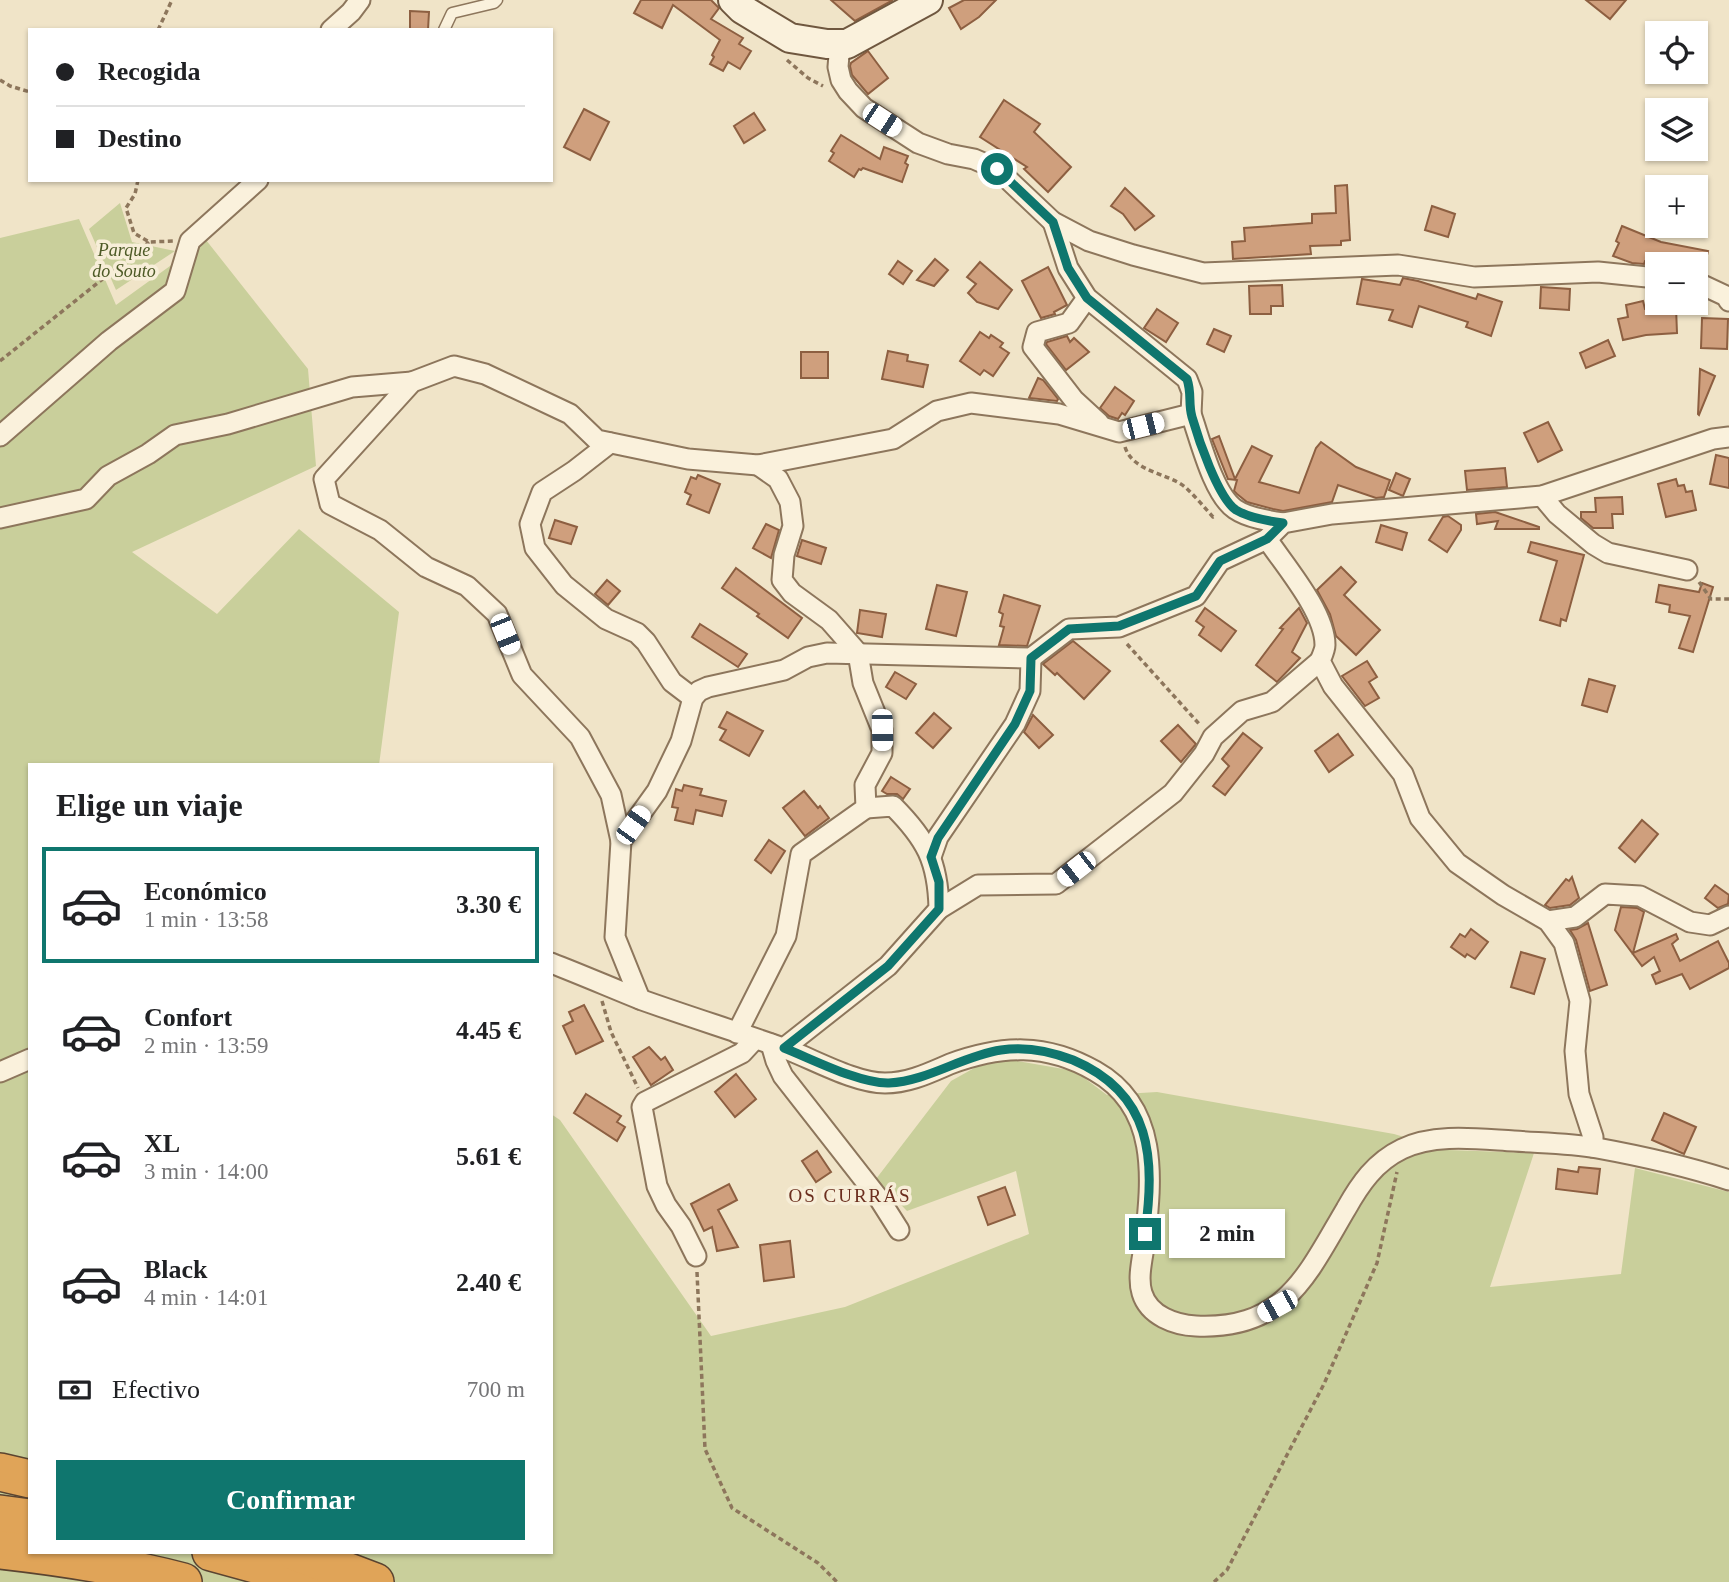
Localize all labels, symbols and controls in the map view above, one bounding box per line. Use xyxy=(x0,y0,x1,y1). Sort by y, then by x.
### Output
map controls xyxy=(1645,21,1708,315)
button: locate xyxy=(1645,21,1708,84)
text: Recogida xyxy=(98,57,201,86)
button: layers xyxy=(1645,98,1708,161)
car xyxy=(859,100,906,140)
text: Destino xyxy=(98,124,182,153)
route start xyxy=(981,153,1013,185)
button: + xyxy=(1645,175,1708,238)
park label: Parque do Souto xyxy=(92,240,156,281)
button: − xyxy=(1645,252,1708,315)
car xyxy=(1121,411,1166,441)
car xyxy=(488,611,523,657)
car xyxy=(872,709,893,751)
text: Elige un viaje xyxy=(56,787,243,823)
car xyxy=(613,802,654,848)
car xyxy=(1053,848,1100,890)
icon: car xyxy=(60,874,123,937)
text: Económico xyxy=(144,877,267,906)
text: 3.30 € xyxy=(456,890,521,919)
text: 1 min · 13:58 xyxy=(144,907,269,932)
icon: car xyxy=(60,1000,123,1063)
text: Confort xyxy=(144,1003,232,1032)
text: 4.45 € xyxy=(456,1016,521,1045)
text: 2 min · 13:59 xyxy=(144,1033,269,1058)
icon: car xyxy=(60,1126,123,1189)
text: XL xyxy=(144,1129,180,1158)
text: 5.61 € xyxy=(456,1142,521,1171)
text: 3 min · 14:00 xyxy=(144,1159,269,1184)
district label: OS CURRÁS xyxy=(788,1185,912,1206)
callout: 2 min xyxy=(1170,1210,1285,1258)
route end xyxy=(1129,1218,1161,1250)
text: 2 min xyxy=(1199,1221,1255,1246)
icon: car xyxy=(60,1252,123,1315)
text: Black xyxy=(144,1255,208,1284)
text: 2.40 € xyxy=(456,1268,521,1297)
text: 4 min · 14:01 xyxy=(144,1285,269,1310)
car xyxy=(1254,1287,1301,1325)
icon: cash xyxy=(56,1371,94,1409)
text: Efectivo xyxy=(112,1375,200,1404)
text: 700 m xyxy=(467,1377,525,1402)
button: Confirmar xyxy=(56,1460,525,1540)

